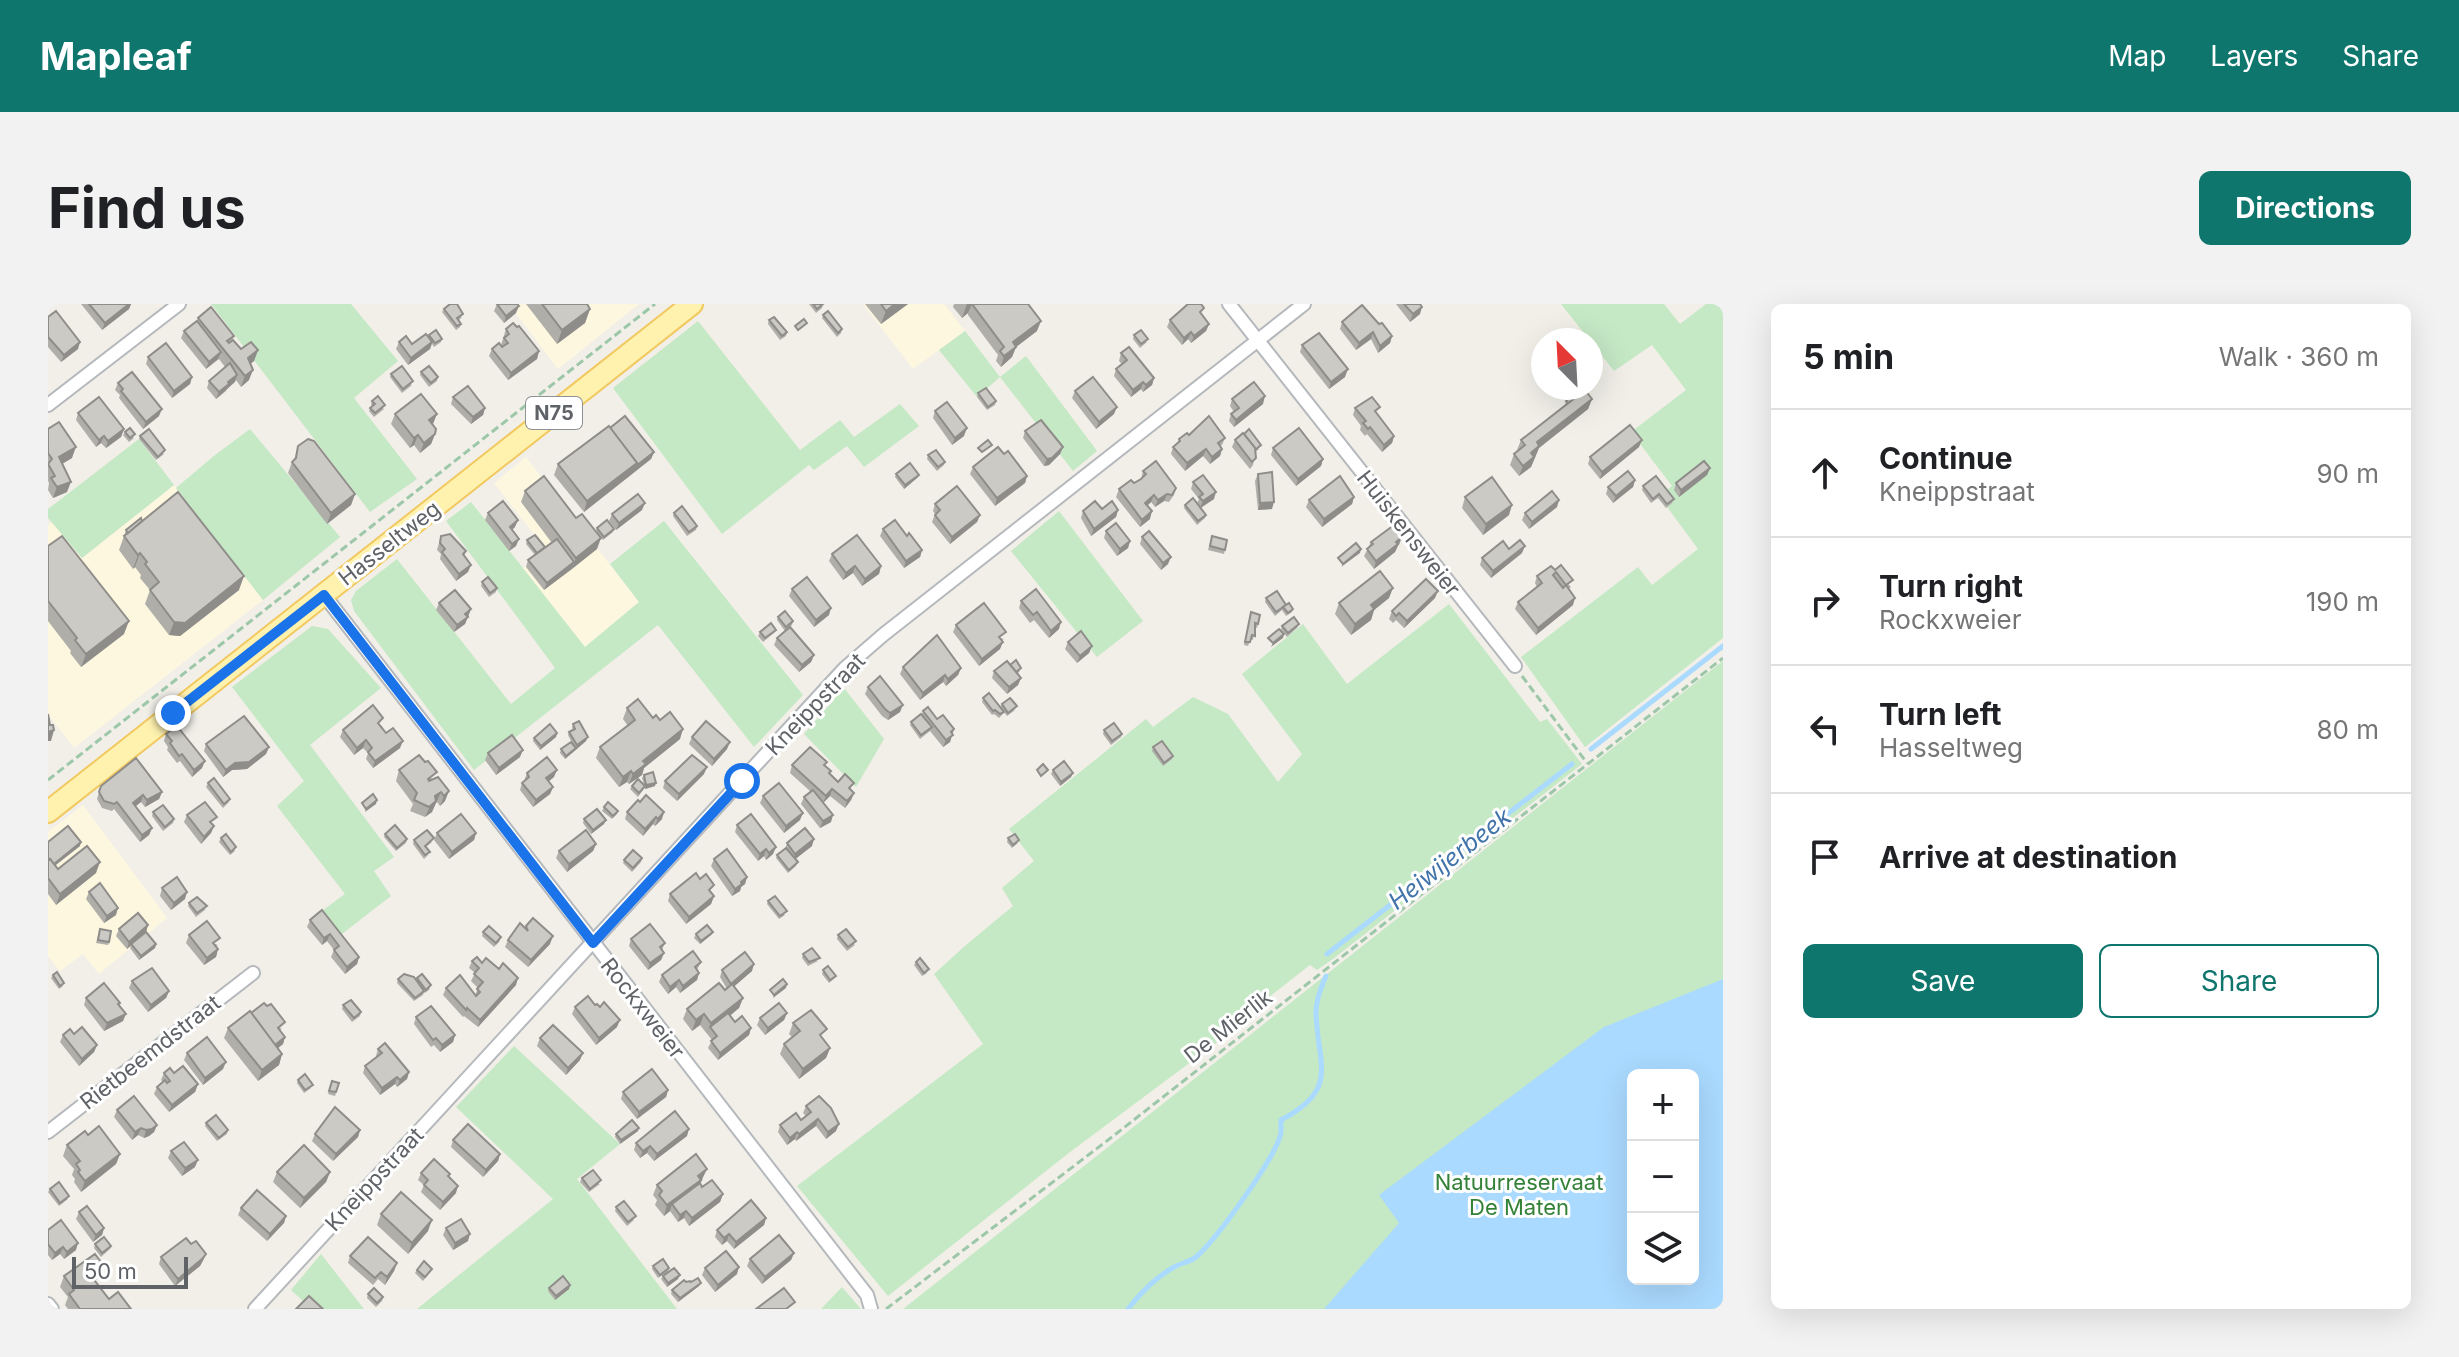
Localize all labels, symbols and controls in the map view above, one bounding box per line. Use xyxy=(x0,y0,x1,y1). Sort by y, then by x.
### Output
text: Mapleaf xyxy=(40,33,192,79)
text: Map xyxy=(2108,39,2166,73)
text: Layers xyxy=(2210,39,2298,73)
text: Share xyxy=(2342,39,2419,73)
button: Directions xyxy=(2199,171,2411,245)
text: Find us xyxy=(48,174,246,242)
north arrow xyxy=(1531,328,1603,400)
text: 5 min xyxy=(1803,336,1894,377)
text: Walk · 360 m xyxy=(2219,341,2379,372)
road number: N75 xyxy=(526,397,582,429)
text: Continue xyxy=(1879,440,2013,476)
icon: ahead xyxy=(1803,451,1847,495)
text: 90 m xyxy=(2316,458,2379,489)
street label: Huiskensweier xyxy=(1352,465,1466,601)
text: Kneippstraat xyxy=(1879,476,2035,507)
street label: Hasseltweg xyxy=(333,495,445,591)
text: Turn right xyxy=(1879,568,2023,604)
icon: right xyxy=(1803,579,1847,623)
text: 190 m xyxy=(2306,586,2379,617)
text: Rockxweier xyxy=(1879,604,2021,635)
street label: Kneippstraat xyxy=(760,648,870,760)
route end xyxy=(155,695,191,731)
text: Turn left xyxy=(1879,696,2001,732)
icon: left xyxy=(1803,707,1847,751)
text: 80 m xyxy=(2316,714,2379,745)
text: Hasseltweg xyxy=(1879,732,2023,763)
route start xyxy=(724,763,760,799)
water label: Heiwijerbeek xyxy=(1383,801,1517,915)
icon: arrive xyxy=(1803,835,1847,879)
text: Arrive at destination xyxy=(1879,839,2177,875)
button: Save xyxy=(1803,944,2083,1018)
button: Share xyxy=(2099,944,2379,1018)
street label: Rockxweier xyxy=(596,952,690,1064)
street label: De Mierlik xyxy=(1179,984,1277,1068)
street label: Rietbeemdstraat xyxy=(75,989,225,1115)
map controls xyxy=(1627,1069,1699,1285)
button: + xyxy=(1627,1069,1699,1141)
street label: Kneippstraat xyxy=(320,1122,428,1236)
button: − xyxy=(1627,1141,1699,1213)
park label: Natuurreservaat De Maten xyxy=(1435,1169,1603,1220)
button: layers xyxy=(1627,1213,1699,1285)
scale bar xyxy=(72,1253,188,1289)
text: 50 m xyxy=(84,1258,137,1284)

